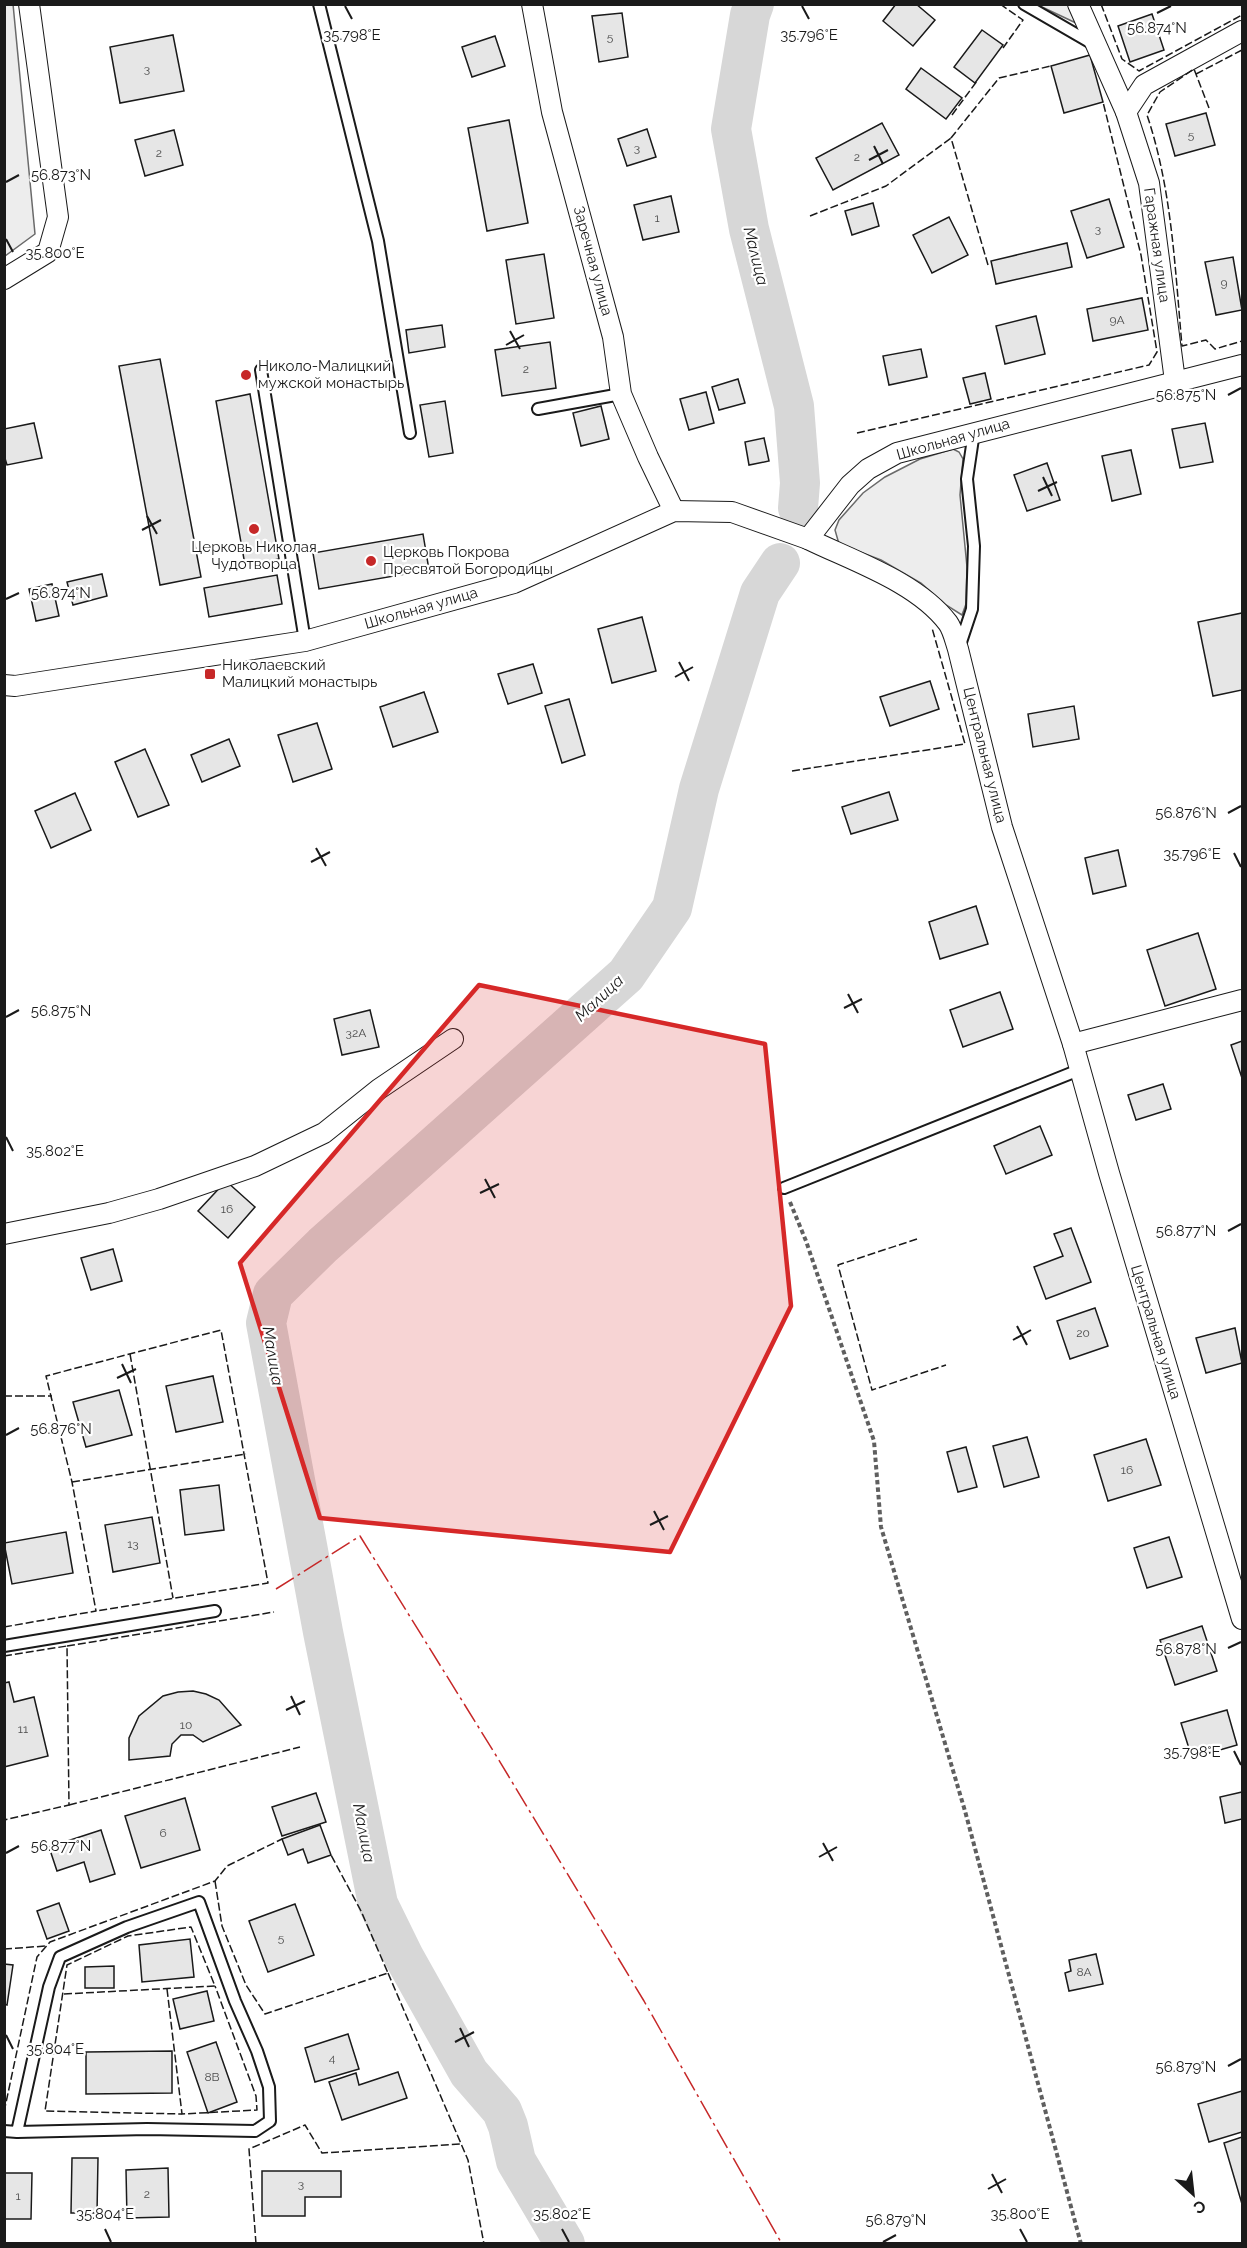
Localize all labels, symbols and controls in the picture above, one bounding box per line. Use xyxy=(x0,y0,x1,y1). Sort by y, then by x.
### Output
text: 56.874°N xyxy=(1127,19,1187,37)
text: 35.798°E xyxy=(323,26,381,44)
text: 35.796°E xyxy=(780,26,838,44)
house number: 5 xyxy=(607,30,614,44)
house number: 3 xyxy=(144,62,150,76)
house number: 5 xyxy=(1188,128,1195,142)
house number: 3 xyxy=(634,141,640,155)
house number: 2 xyxy=(156,146,162,160)
house number: 2 xyxy=(854,150,860,164)
text: 56.873°N xyxy=(31,166,91,184)
street label: Гаражная улица xyxy=(1140,186,1174,304)
street label: Заречная улица xyxy=(570,204,616,318)
house number: 1 xyxy=(654,211,660,225)
house number: 3 xyxy=(1095,222,1101,236)
water label: Малица xyxy=(740,225,773,288)
text: 35.800°E xyxy=(25,244,85,262)
house number: 9 xyxy=(1220,276,1228,290)
house number: 9А xyxy=(1109,313,1125,327)
place label: Николо-Малицкий мужской монастырь xyxy=(258,357,404,392)
house number: 2 xyxy=(523,362,529,376)
marker: Николо-Малицкий мужской монастырь xyxy=(239,368,253,382)
text: 56.875°N xyxy=(1156,386,1216,404)
street label: Школьная улица xyxy=(894,414,1012,464)
marker: Церковь Николая Чудотворца xyxy=(247,522,261,536)
place label: Церковь Николая Чудотворца xyxy=(191,538,317,573)
place label: Церковь Покрова Пресвятой Богородицы xyxy=(383,543,553,578)
marker: Церковь Покрова Пресвятой Богородицы xyxy=(364,554,378,568)
street label: Школьная улица xyxy=(362,583,480,633)
text: 56.874°N xyxy=(31,584,91,602)
place label: Николаевский Малицкий монастырь xyxy=(222,656,377,691)
marker: Николаевский Малицкий монастырь xyxy=(203,667,217,681)
street label: Центральная улица xyxy=(959,685,1011,825)
text: 56.876°N xyxy=(1155,804,1217,822)
text: 35.796°E xyxy=(1163,845,1221,863)
water label: Малица xyxy=(571,970,628,1025)
text: 56.875°N xyxy=(31,1002,91,1020)
house number: 32А xyxy=(346,1026,366,1040)
text: 35.802°E xyxy=(26,1142,84,1160)
house number: 16 xyxy=(221,1202,233,1216)
text: 56.877°N xyxy=(1156,1222,1216,1240)
street label: Центральная улица xyxy=(1127,1263,1185,1401)
water label: Малица xyxy=(258,1325,288,1387)
house number: 20 xyxy=(1076,1326,1090,1340)
text: 56.876°N xyxy=(30,1420,92,1438)
house number: 16 xyxy=(1121,1463,1133,1477)
house number: 13 xyxy=(127,1537,139,1551)
text: 56.878°N xyxy=(1155,1640,1217,1658)
house number: 10 xyxy=(180,1718,192,1732)
house number: 11 xyxy=(18,1722,28,1736)
text: 35.798°E xyxy=(1163,1743,1221,1761)
water label: Малица xyxy=(349,1802,379,1864)
house number: 6 xyxy=(159,1826,167,1840)
text: 56.877°N xyxy=(31,1837,91,1855)
house number: 5 xyxy=(278,1931,285,1945)
house number: 8А xyxy=(1076,1965,1092,1979)
text: 35.804°E xyxy=(26,2040,84,2058)
house number: 4 xyxy=(329,2051,336,2065)
text: 56.879°N xyxy=(1156,2058,1216,2076)
house number: 8В xyxy=(204,2070,220,2084)
north arrow xyxy=(1163,2164,1223,2224)
house number: 3 xyxy=(298,2177,304,2191)
house number: 2 xyxy=(144,2187,150,2201)
house number: 1 xyxy=(15,2189,21,2203)
text: С xyxy=(1190,2196,1209,2218)
text: 35.804°E xyxy=(76,2205,134,2223)
text: 35.802°E xyxy=(533,2205,591,2223)
text: 35.800°E xyxy=(990,2205,1050,2223)
text: 56.879°N xyxy=(866,2211,926,2229)

